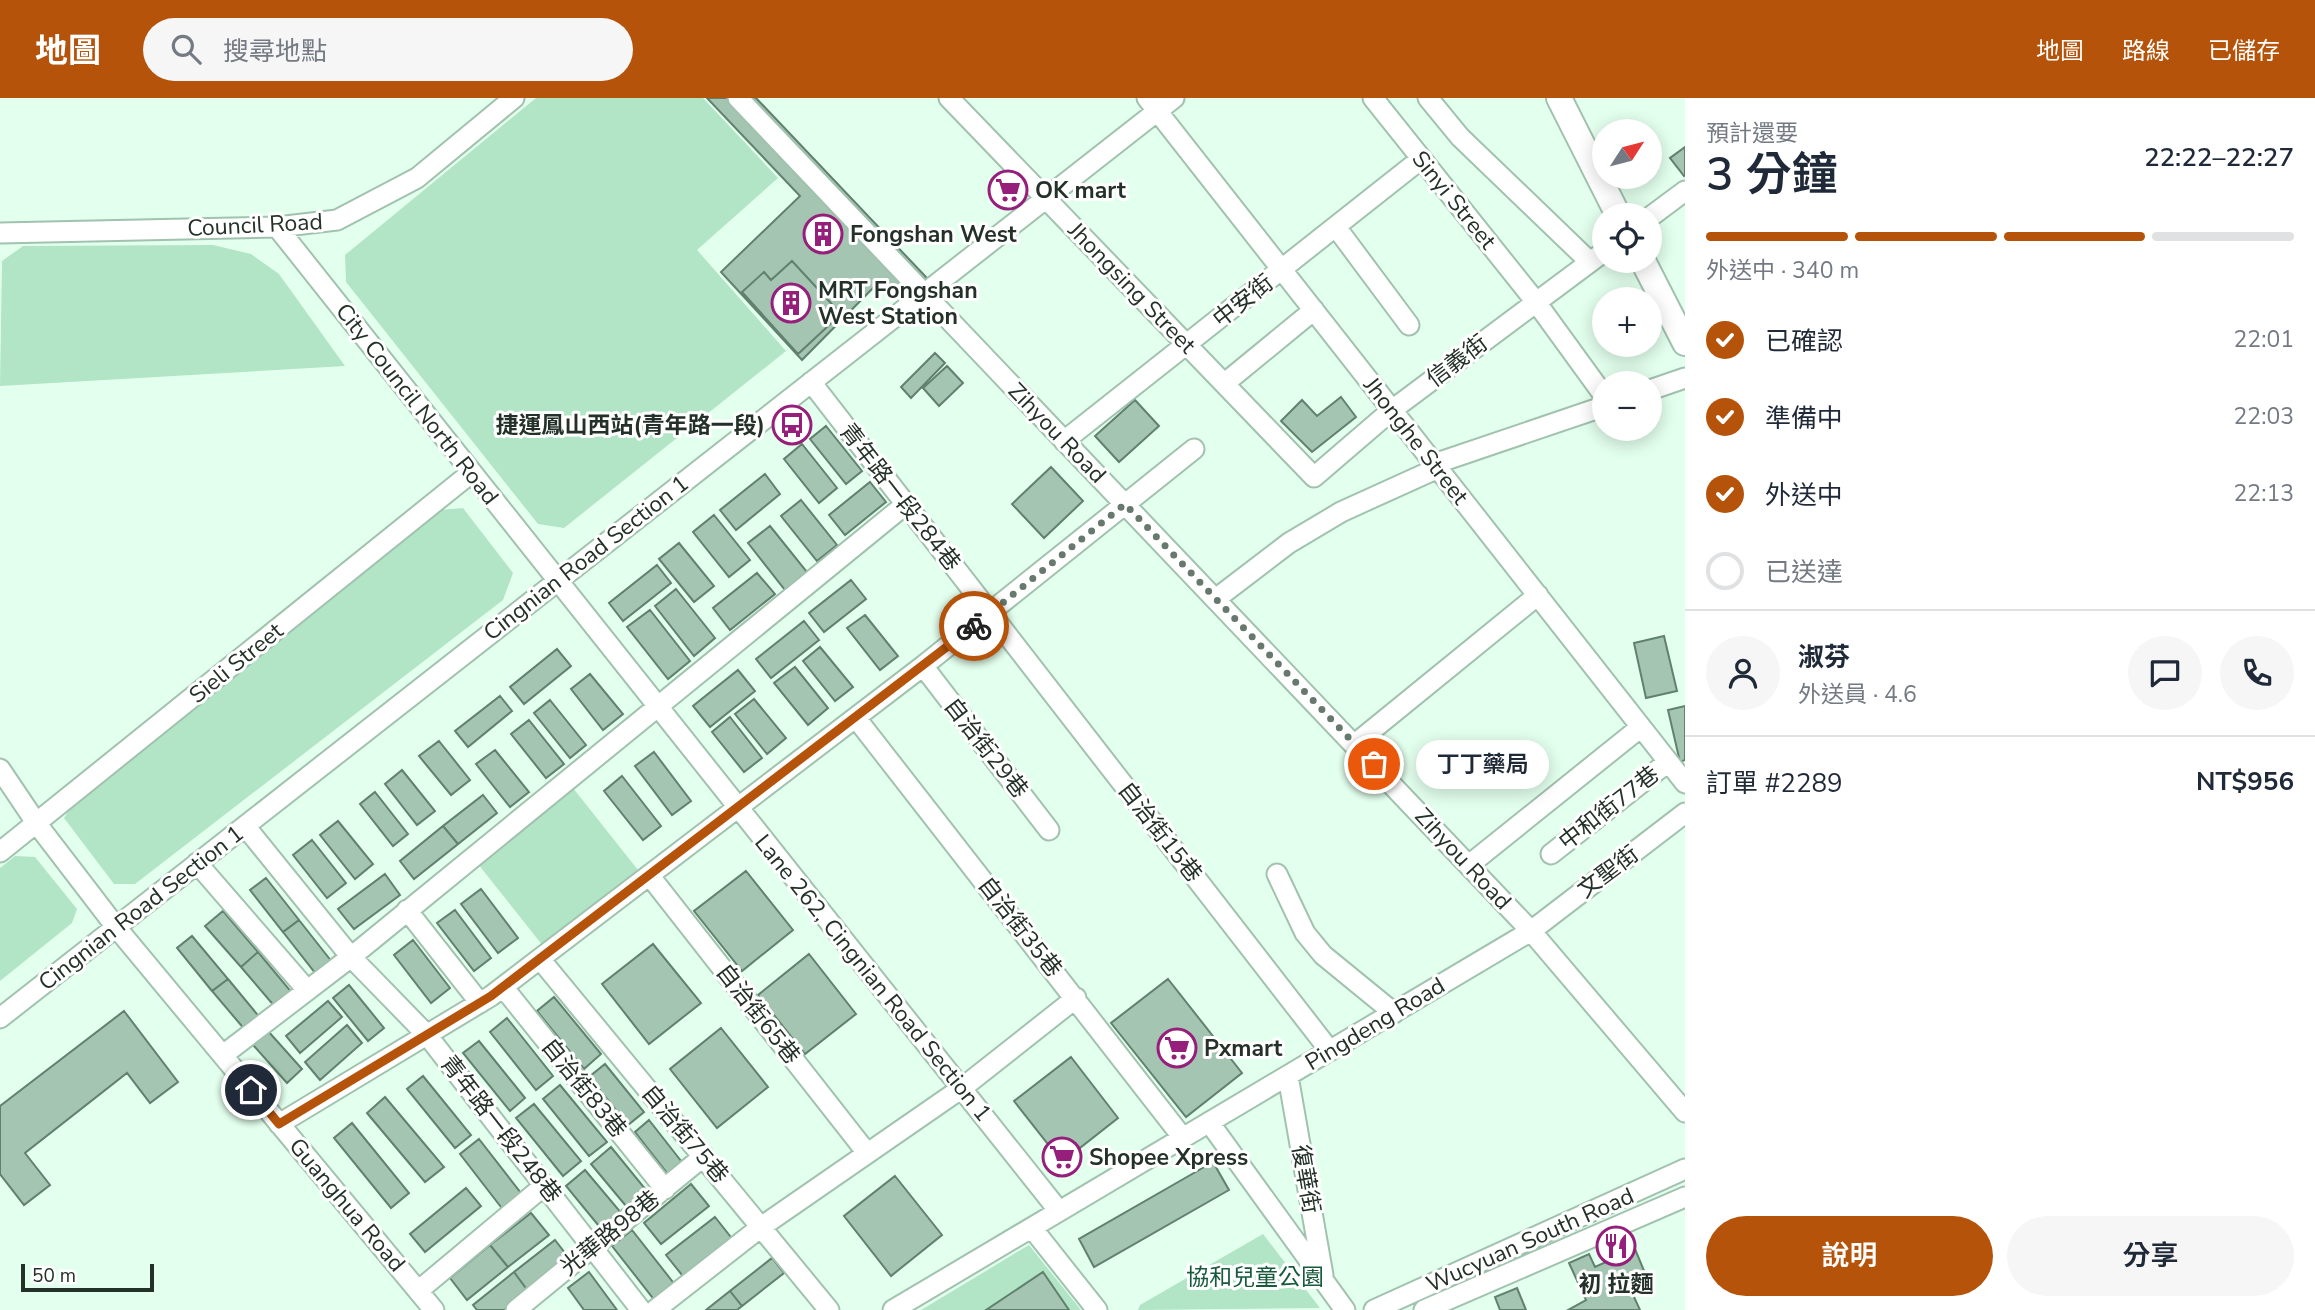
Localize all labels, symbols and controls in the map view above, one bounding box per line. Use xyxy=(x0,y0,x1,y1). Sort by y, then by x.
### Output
search box xyxy=(143,18,633,81)
text: 地圖 xyxy=(35,29,101,74)
icon: search xyxy=(167,30,205,68)
text: 搜尋地點 xyxy=(223,34,327,69)
text: 地圖 xyxy=(2036,35,2084,67)
text: 路線 xyxy=(2122,35,2170,67)
text: 已儲存 xyxy=(2208,35,2280,67)
text: 預計還要 xyxy=(1706,118,1798,149)
north arrow xyxy=(1592,119,1662,189)
map controls xyxy=(1592,119,1662,441)
text: 22:22–22:27 xyxy=(2144,140,2294,175)
text: 3 分鐘 xyxy=(1706,143,1838,206)
street label: Sinyi Street xyxy=(1405,144,1504,256)
supermarket icon: OK mart xyxy=(987,169,1029,211)
place label: OK mart xyxy=(1035,175,1126,206)
button: locate xyxy=(1592,203,1662,273)
street label: Council Road xyxy=(186,206,324,244)
building icon: Fongshan West xyxy=(802,213,844,255)
street label: Jhongsing Street xyxy=(1061,215,1203,361)
place label: Fongshan West xyxy=(850,219,1017,250)
text: 外送中 · 340 m xyxy=(1706,255,1859,286)
street label: 中安街 xyxy=(1206,268,1280,334)
place label: MRT Fongshan West Station xyxy=(818,275,978,332)
building icon: MRT Fongshan West Station xyxy=(770,282,812,324)
button: + xyxy=(1592,287,1662,357)
street label: City Council North Road xyxy=(328,297,506,511)
icon: check xyxy=(1706,321,1744,359)
text: 已確認 xyxy=(1765,324,1843,359)
text: 22:01 xyxy=(2234,324,2294,355)
street label: 信義街 xyxy=(1420,328,1494,394)
street label: Jhonghe Street xyxy=(1356,370,1476,512)
button: − xyxy=(1592,371,1662,441)
street label: Zihyou Road xyxy=(1001,376,1113,490)
icon: check xyxy=(1706,398,1744,436)
text: 準備中 xyxy=(1765,401,1843,436)
text: 22:03 xyxy=(2234,401,2294,432)
bus stop icon: 捷運鳳山西站(青年路一段) xyxy=(771,404,813,446)
place label: 捷運鳳山西站(青年路一段) xyxy=(496,410,765,441)
street label: 青年路一段284巷 xyxy=(833,417,967,577)
street label: Cingnian Road Section 1 xyxy=(477,468,695,648)
icon: check xyxy=(1706,475,1744,513)
text: 外送中 xyxy=(1765,478,1843,513)
text: 22:13 xyxy=(2234,478,2294,509)
text: 已送達 xyxy=(1765,555,1843,590)
courier xyxy=(939,591,1009,661)
icon: bike xyxy=(955,607,993,645)
street label: Sieli Street xyxy=(183,615,290,710)
button: person xyxy=(1706,636,1780,710)
button: chat xyxy=(2128,636,2202,710)
button: phone xyxy=(2220,636,2294,710)
text: 淑芬 xyxy=(1798,640,1850,675)
text: 外送員 · 4.6 xyxy=(1798,679,1917,710)
street label: 自治街29巷 xyxy=(937,691,1035,805)
pin xyxy=(1344,734,1404,794)
callout: 丁丁藥局 xyxy=(1416,740,1549,788)
icon: bag xyxy=(1355,745,1393,783)
text: 丁丁藥局 xyxy=(1437,749,1529,780)
street label: 中和街77巷 xyxy=(1552,759,1666,857)
text: NT$956 xyxy=(2196,764,2294,799)
text: 訂單 #2289 xyxy=(1706,766,1843,801)
street label: 自治街15巷 xyxy=(1111,775,1209,889)
street label: Zihyou Road xyxy=(1408,801,1518,917)
street label: Cingnian Road Section 1 xyxy=(32,818,250,998)
street label: Lane 262, Cingnian Road Section 1 xyxy=(747,828,999,1128)
street label: 文聖街 xyxy=(1571,839,1645,905)
street label: 自治街35巷 xyxy=(971,870,1069,984)
street label: 自治街65巷 xyxy=(709,957,807,1071)
street label: Pingdeng Road xyxy=(1299,970,1451,1078)
supermarket icon: Pxmart xyxy=(1156,1027,1198,1069)
street label: 自治街83巷 xyxy=(534,1032,634,1144)
place label: Pxmart xyxy=(1204,1033,1283,1064)
street label: 青年路一段248巷 xyxy=(434,1049,568,1209)
pin xyxy=(221,1060,281,1120)
icon: home xyxy=(232,1071,270,1109)
street label: 自治街75巷 xyxy=(635,1078,735,1190)
street label: Guanghua Road xyxy=(282,1131,412,1279)
supermarket icon: Shopee Xpress xyxy=(1041,1136,1083,1178)
place label: Shopee Xpress xyxy=(1089,1142,1248,1173)
street label: 復華街 xyxy=(1285,1142,1327,1216)
street label: Wucyuan South Road xyxy=(1421,1180,1639,1300)
street label: 光華路98巷 xyxy=(554,1183,666,1283)
button: 說明 xyxy=(1706,1216,1993,1296)
button: 分享 xyxy=(2007,1216,2294,1296)
restaurant icon: 初 拉麵 xyxy=(1595,1225,1637,1267)
scale bar xyxy=(21,1261,154,1293)
park label: 協和兒童公園 xyxy=(1186,1262,1324,1293)
text: 50 m xyxy=(32,1263,76,1289)
place label: 初 拉麵 xyxy=(1578,1269,1654,1300)

